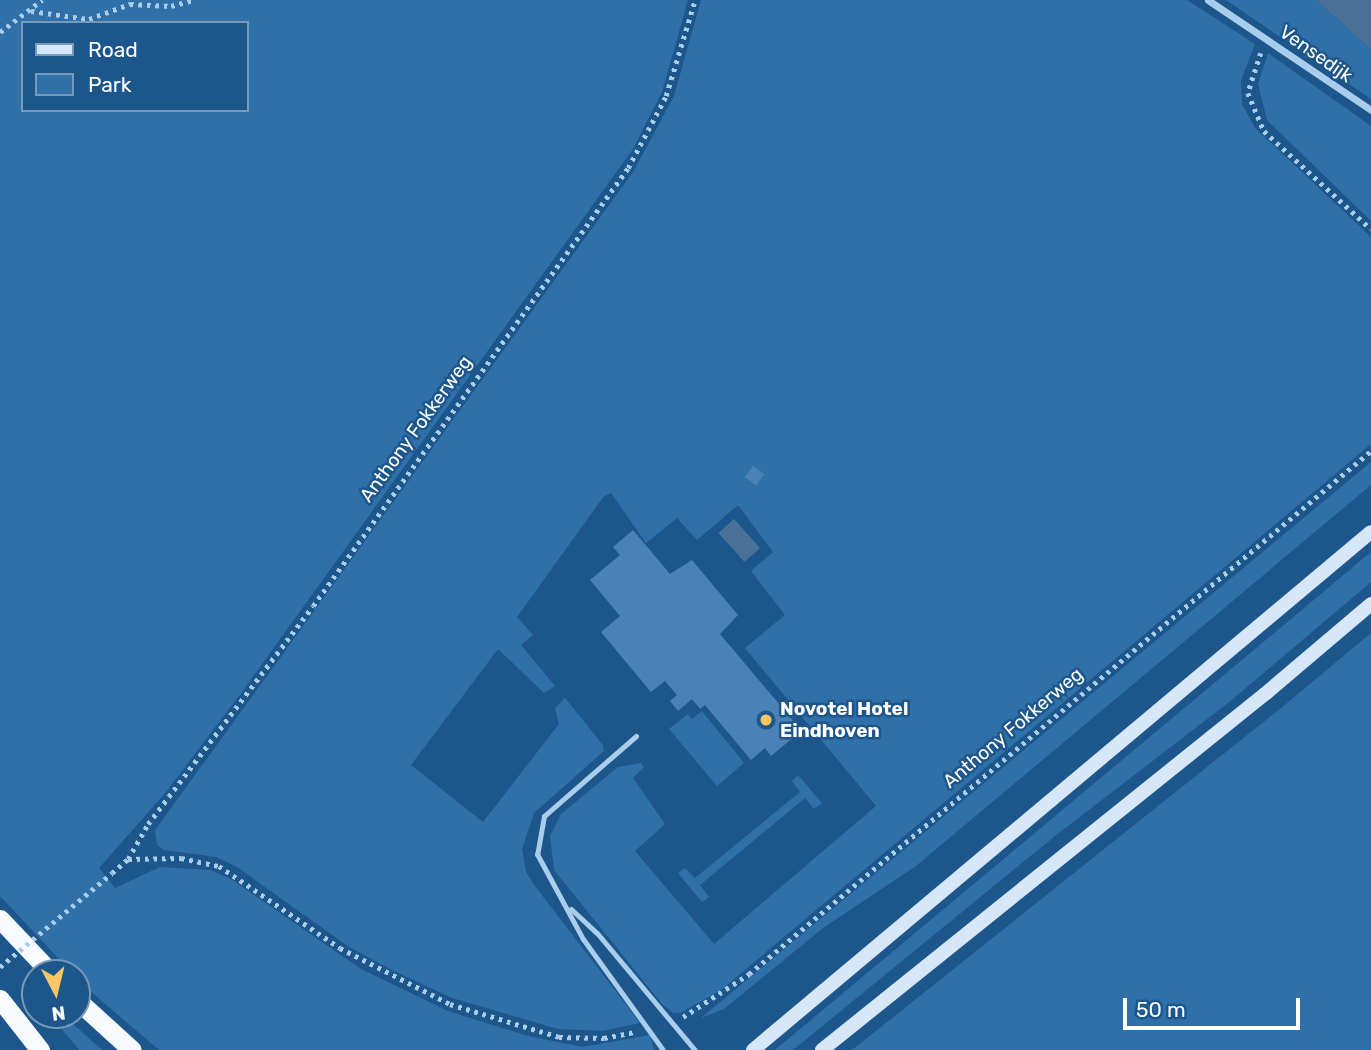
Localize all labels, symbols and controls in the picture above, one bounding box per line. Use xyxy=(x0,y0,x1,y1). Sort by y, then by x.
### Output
street label: Vensedijk xyxy=(1275,20,1357,88)
legend xyxy=(21,21,248,112)
text: Road xyxy=(88,37,138,62)
text: Park xyxy=(88,72,132,97)
street label: Anthony Fokkerweg xyxy=(355,351,477,507)
street label: Anthony Fokkerweg xyxy=(938,663,1088,793)
place label: Novotel Hotel Eindhoven xyxy=(780,698,908,742)
marker: Novotel Hotel Eindhoven xyxy=(758,712,774,728)
north arrow xyxy=(21,959,91,1029)
scale bar xyxy=(1126,984,1303,1028)
text: 50 m xyxy=(1136,997,1186,1022)
text: N xyxy=(50,1001,67,1026)

